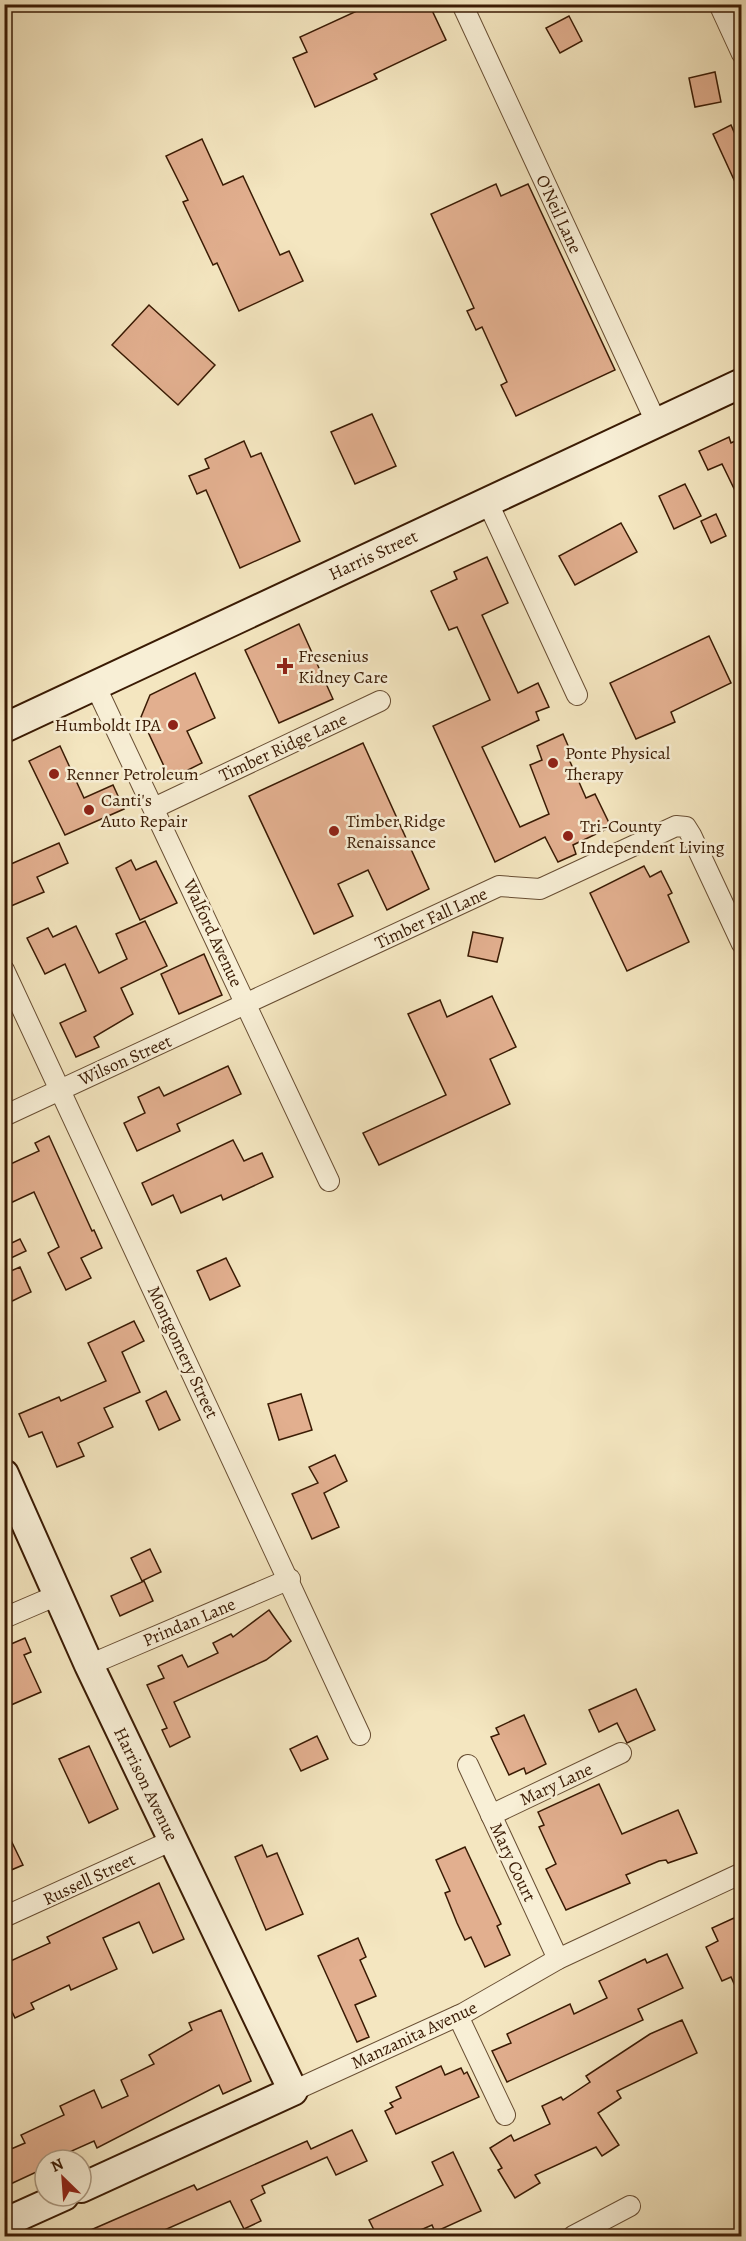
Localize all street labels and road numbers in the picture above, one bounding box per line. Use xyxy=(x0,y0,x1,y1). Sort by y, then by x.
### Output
street label: O'Neil Lane xyxy=(530,171,588,257)
street label: Harris Street xyxy=(325,524,421,586)
street label: Timber Ridge Lane xyxy=(215,707,351,787)
street label: Walford Avenue xyxy=(177,874,248,991)
street label: Timber Fall Lane xyxy=(371,881,491,955)
street label: Wilson Street xyxy=(74,1029,175,1092)
street label: Montgomery Street xyxy=(142,1282,224,1422)
street label: Prindan Lane xyxy=(139,1592,239,1652)
street label: Harrison Avenue xyxy=(108,1723,184,1845)
street label: Mary Lane xyxy=(516,1757,596,1811)
street label: Mary Court xyxy=(484,1819,542,1905)
street label: Russell Street xyxy=(39,1847,139,1911)
street label: Manzanita Avenue xyxy=(347,1995,481,2075)

